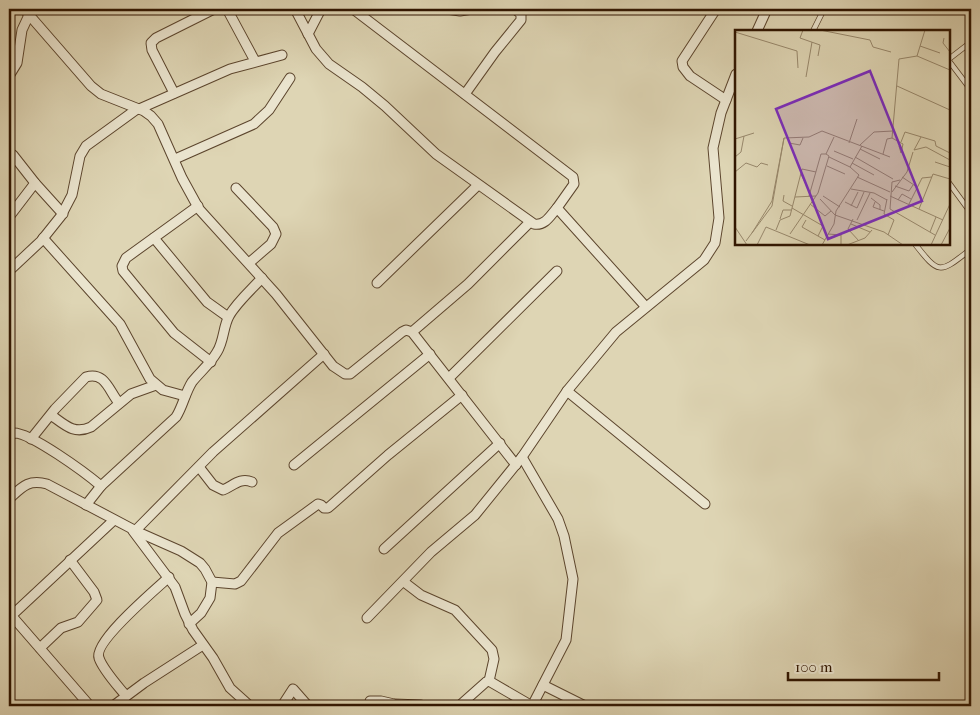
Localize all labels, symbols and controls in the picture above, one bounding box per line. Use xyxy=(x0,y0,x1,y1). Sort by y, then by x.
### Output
inset map xyxy=(735,30,950,245)
scale bar xyxy=(788,650,939,682)
text: 100 m xyxy=(795,658,833,676)

